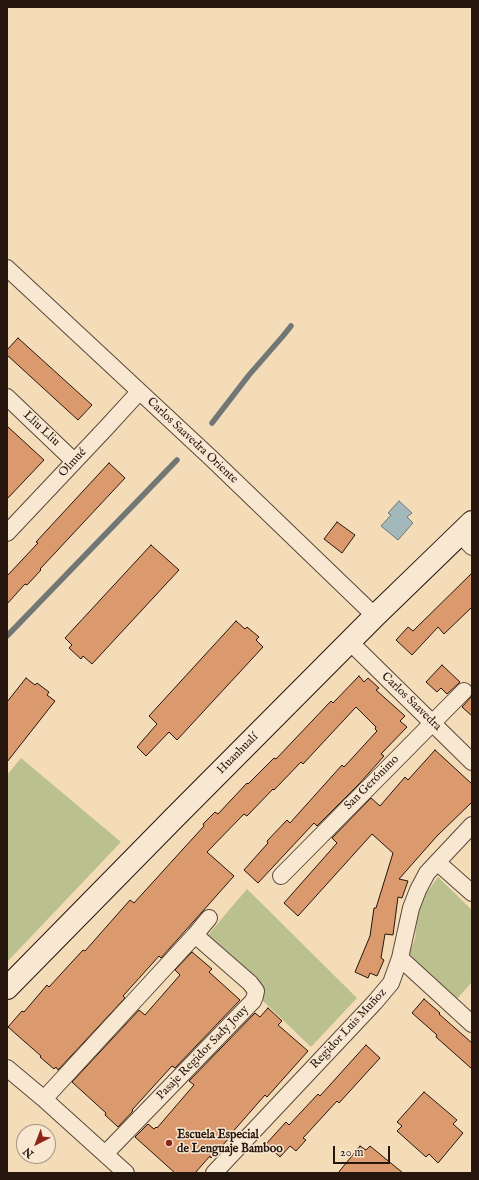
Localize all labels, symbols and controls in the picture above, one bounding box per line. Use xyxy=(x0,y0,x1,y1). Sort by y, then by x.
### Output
street label: Carlos Saavedra Oriente xyxy=(143,395,241,487)
street label: Lliu Lliu xyxy=(20,408,62,450)
street label: Olmué xyxy=(56,446,90,480)
street label: Carlos Saavedra xyxy=(378,670,444,734)
street label: Huanhualí xyxy=(214,730,262,778)
street label: San Gerónimo xyxy=(342,753,402,813)
street label: Regidor Luis Muñoz xyxy=(308,986,390,1072)
street label: Pasaje Regidor Sady Jouy xyxy=(154,1003,252,1103)
north arrow xyxy=(16,1124,56,1164)
place label: Escuela Especial de Lenguaje Bamboo xyxy=(177,1129,283,1157)
marker: Escuela Especial de Lenguaje Bamboo xyxy=(164,1138,174,1148)
scale bar xyxy=(335,1138,392,1164)
text: N xyxy=(20,1144,37,1161)
text: 20 m xyxy=(340,1145,363,1160)

